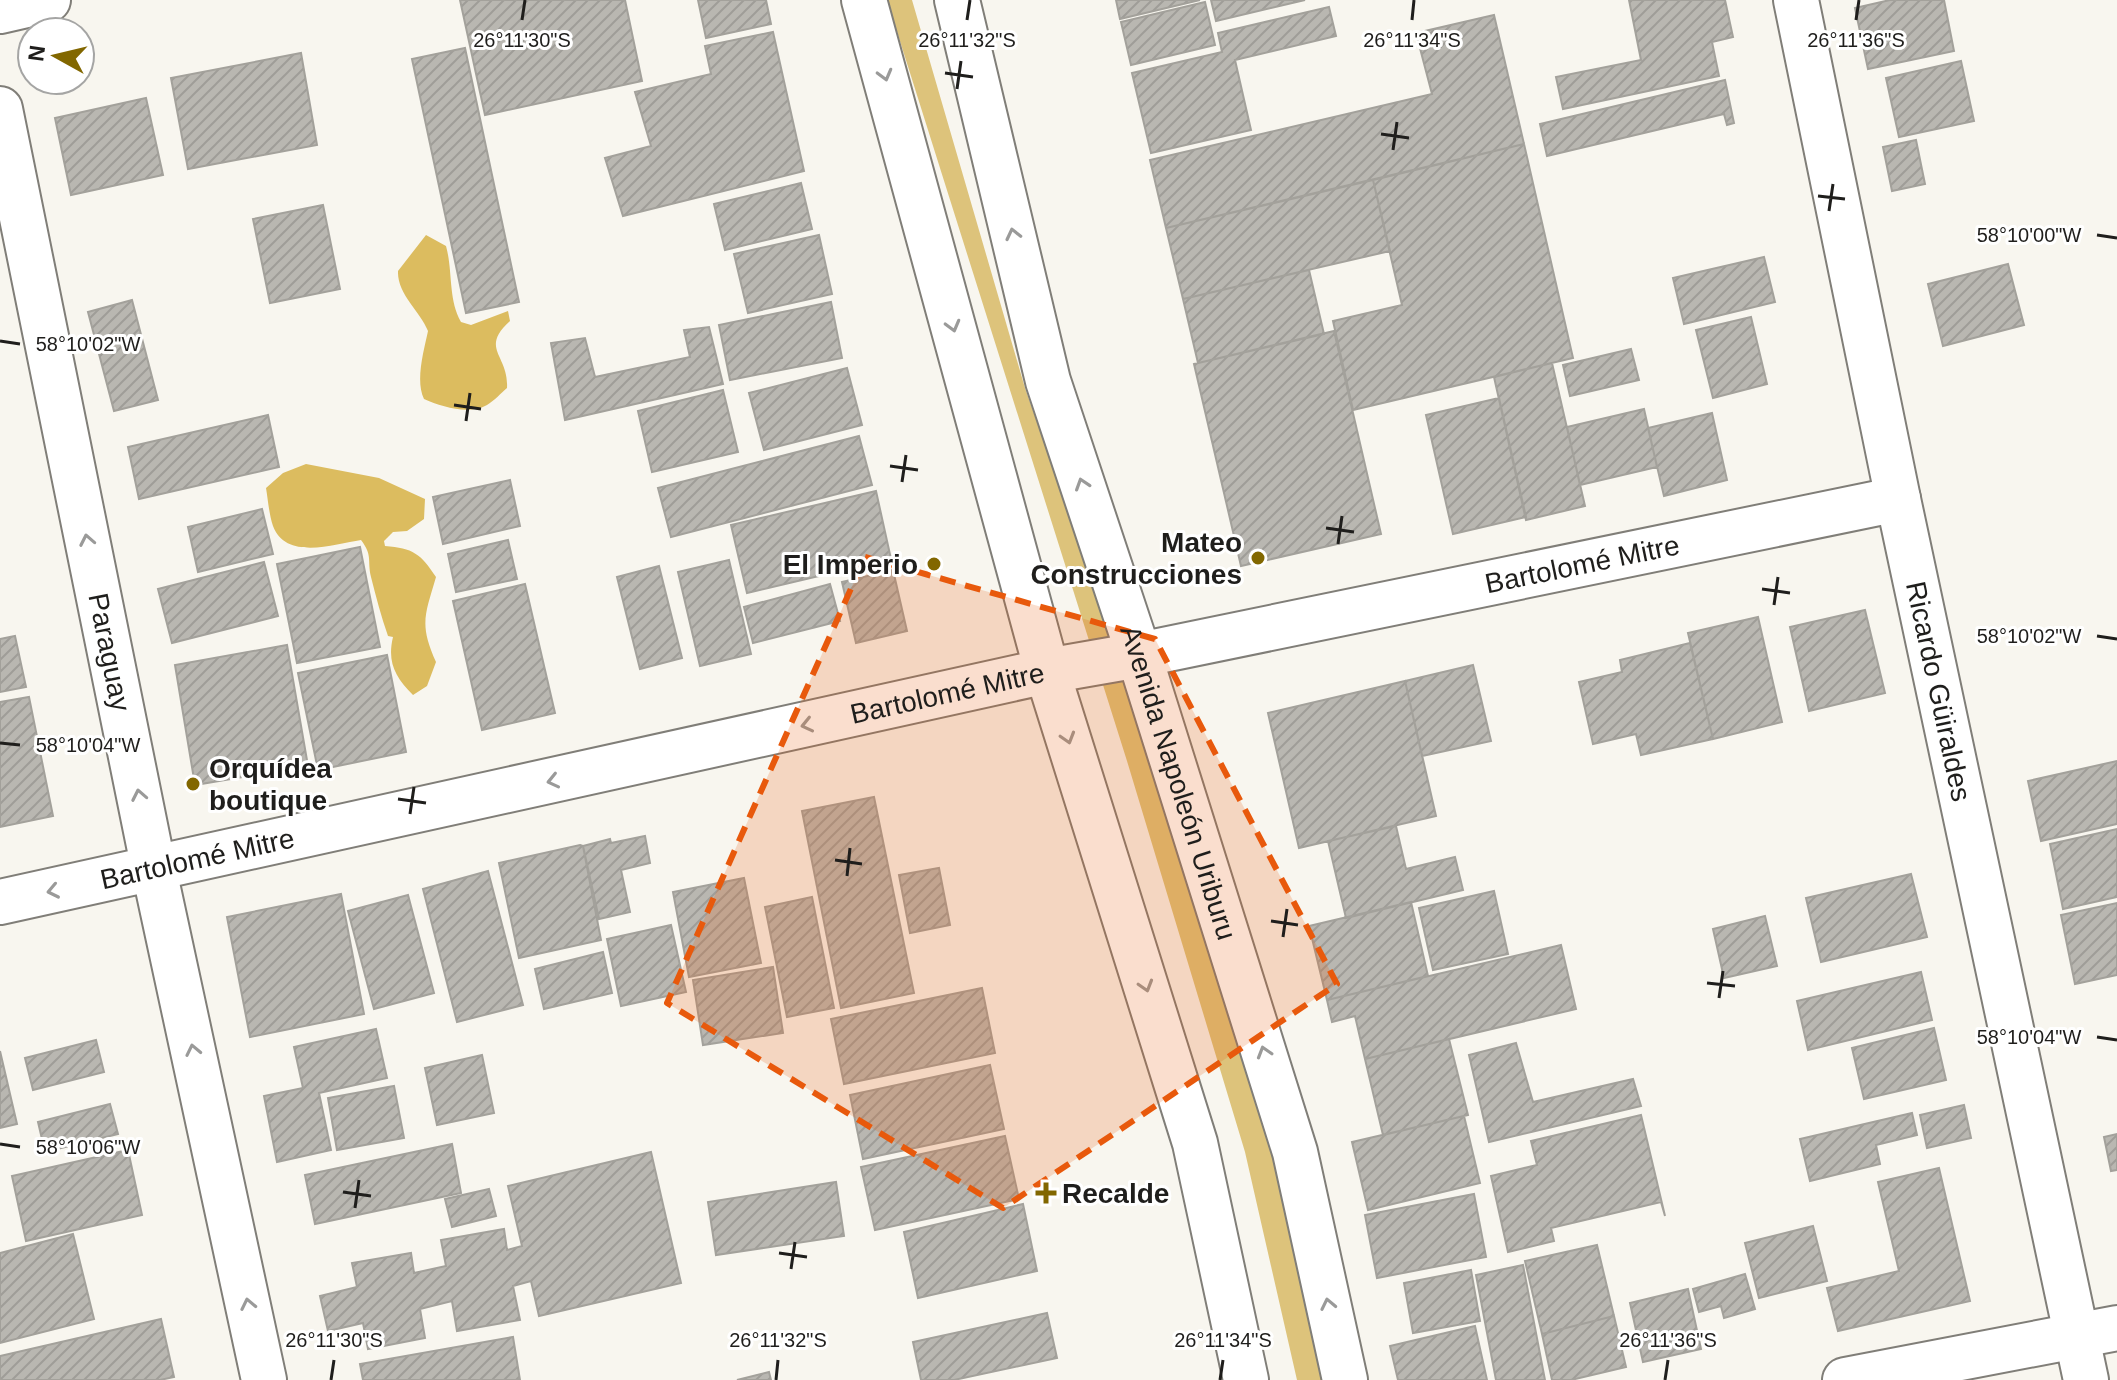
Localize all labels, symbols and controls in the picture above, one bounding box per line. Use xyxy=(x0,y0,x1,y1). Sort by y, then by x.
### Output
north arrow xyxy=(16,16,96,96)
text: 26°11'30"S xyxy=(473,29,571,51)
text: 26°11'32"S xyxy=(918,29,1016,51)
text: 26°11'34"S xyxy=(1363,29,1461,51)
text: 26°11'36"S xyxy=(1807,29,1905,51)
text: N xyxy=(23,44,50,63)
one-way arrow xyxy=(875,68,892,82)
text: 58°10'00"W xyxy=(1977,224,2081,246)
one-way arrow xyxy=(1005,228,1022,242)
one-way arrow xyxy=(944,319,960,333)
text: 58°10'02"W xyxy=(36,333,140,355)
one-way arrow xyxy=(1076,478,1092,492)
place label: Mateo Construcciones xyxy=(1030,527,1242,590)
street label: Bartolomé Mitre xyxy=(1482,529,1682,599)
one-way arrow xyxy=(79,534,96,548)
place label: El Imperio xyxy=(783,549,918,580)
marker: Mateo Construcciones xyxy=(1249,549,1267,567)
marker: El Imperio xyxy=(925,555,943,573)
street label: Ricardo Güiraldes xyxy=(1900,579,1977,804)
street label: Paraguay xyxy=(82,590,136,714)
street label: Avenida Napoleón Uriburu xyxy=(1114,621,1242,944)
text: 58°10'02"W xyxy=(1977,625,2081,647)
street label: Bartolomé Mitre xyxy=(847,657,1047,730)
one-way arrow xyxy=(801,716,814,733)
one-way arrow xyxy=(1059,731,1075,745)
text: 58°10'04"W xyxy=(36,734,140,756)
place label: Orquídea boutique xyxy=(209,753,332,816)
one-way arrow xyxy=(547,772,561,789)
marker: Orquídea boutique xyxy=(184,775,202,793)
one-way arrow xyxy=(131,789,148,803)
street label: Bartolomé Mitre xyxy=(97,823,297,895)
one-way arrow xyxy=(47,882,61,899)
one-way arrow xyxy=(1136,979,1152,993)
text: 58°10'04"W xyxy=(1977,1026,2081,1048)
one-way arrow xyxy=(185,1043,202,1057)
one-way arrow xyxy=(1257,1046,1273,1060)
text: 58°10'06"W xyxy=(36,1136,140,1158)
place label: Recalde xyxy=(1062,1178,1169,1209)
marker: Recalde xyxy=(1037,1184,1055,1202)
one-way arrow xyxy=(240,1297,257,1311)
one-way arrow xyxy=(1320,1297,1337,1311)
text: 26°11'30"S xyxy=(285,1329,383,1351)
text: 26°11'32"S xyxy=(729,1329,827,1351)
text: 26°11'34"S xyxy=(1174,1329,1272,1351)
text: 26°11'36"S xyxy=(1619,1329,1717,1351)

